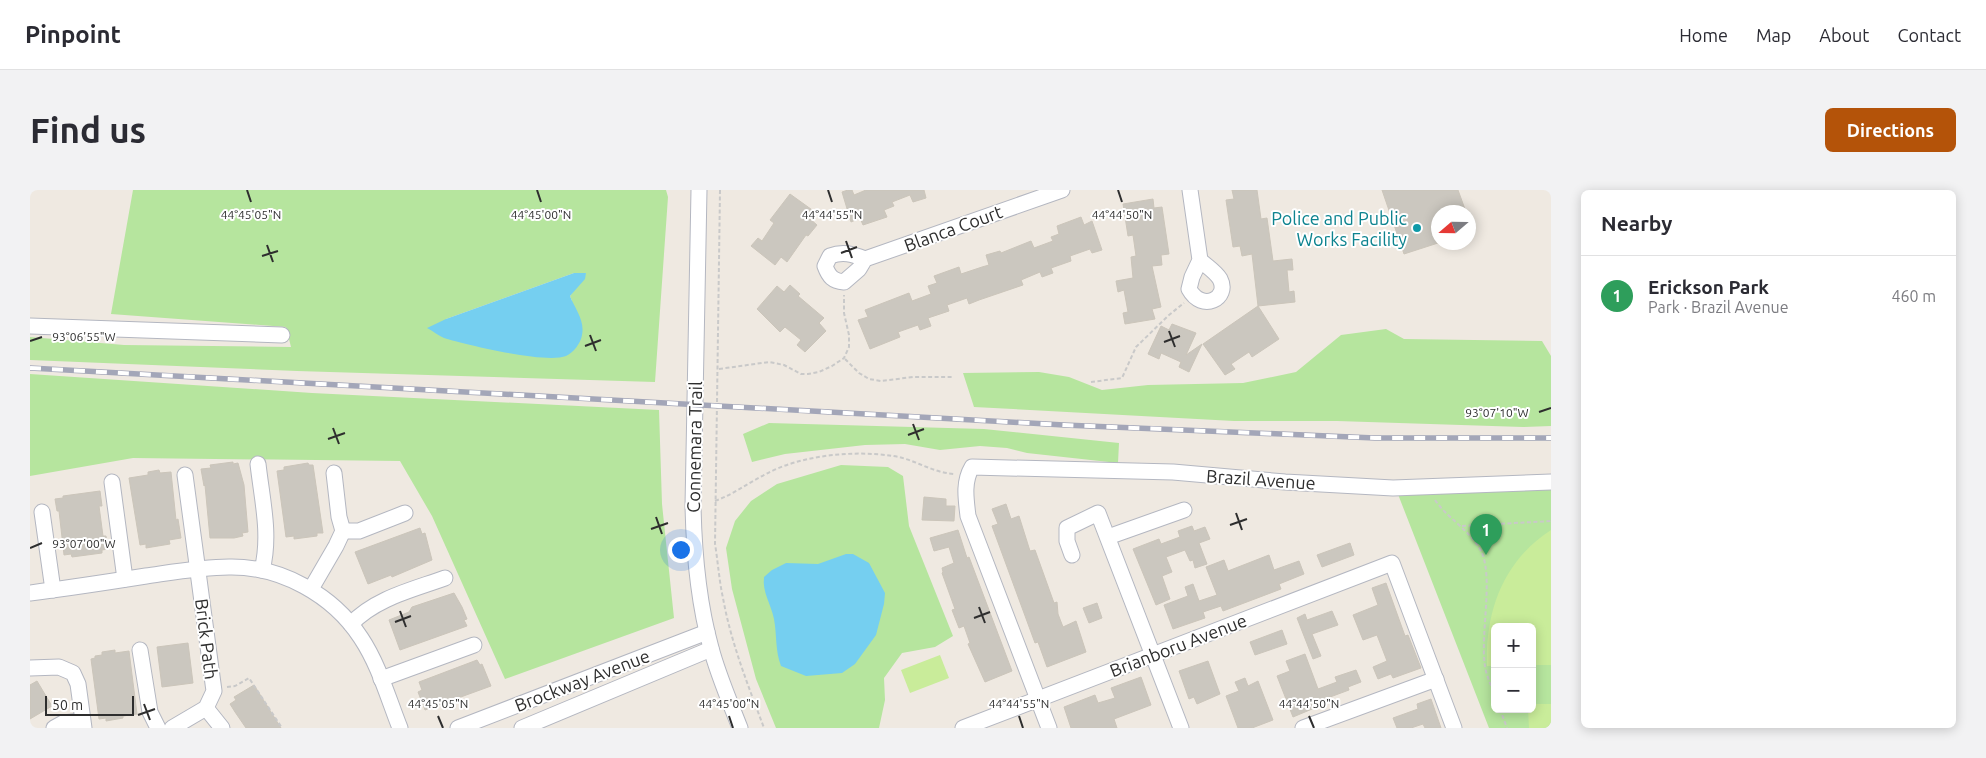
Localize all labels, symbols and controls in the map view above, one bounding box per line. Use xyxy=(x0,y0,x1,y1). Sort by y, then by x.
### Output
text: Pinpoint xyxy=(25,21,121,48)
text: Home xyxy=(1679,25,1728,45)
text: Map xyxy=(1756,25,1791,45)
text: About xyxy=(1819,25,1869,45)
text: Contact xyxy=(1897,25,1961,45)
button: Directions xyxy=(1825,108,1956,152)
text: Find us xyxy=(30,110,146,150)
street label: Blanca Court xyxy=(901,201,1005,255)
north arrow xyxy=(1431,205,1476,250)
text: 44°45'05"N xyxy=(221,208,281,221)
text: 44°45'00"N xyxy=(511,208,571,221)
text: 44°44'55"N xyxy=(802,208,862,221)
text: 44°44'50"N xyxy=(1092,208,1152,221)
place label: Police and Public Works Facility xyxy=(1271,208,1407,249)
text: Nearby xyxy=(1601,211,1672,235)
marker: Police and Public Works Facility xyxy=(1411,222,1423,234)
text: Erickson Park xyxy=(1648,276,1769,298)
text: 1 xyxy=(1612,287,1622,305)
text: 460 m xyxy=(1891,287,1936,305)
text: Park · Brazil Avenue xyxy=(1648,298,1789,316)
text: 93°06'55"W xyxy=(52,330,116,343)
street label: Connemara Trail xyxy=(683,381,705,513)
text: 93°07'10"W xyxy=(1465,406,1529,419)
street label: Brazil Avenue xyxy=(1206,465,1316,493)
pin: 1 xyxy=(1470,514,1502,555)
text: 93°07'00"W xyxy=(52,537,116,550)
your location xyxy=(668,537,694,563)
street label: Brick Path xyxy=(192,597,222,681)
street label: Brianboru Avenue xyxy=(1107,610,1249,680)
map controls xyxy=(1491,623,1536,713)
button: + xyxy=(1491,623,1536,668)
street label: Brockway Avenue xyxy=(512,645,652,715)
button: − xyxy=(1491,668,1536,713)
scale bar xyxy=(45,693,134,716)
text: 50 m xyxy=(52,697,83,713)
text: 44°45'05"N xyxy=(408,697,468,710)
text: 44°45'00"N xyxy=(699,697,759,710)
text: 44°44'55"N xyxy=(989,697,1049,710)
text: 44°44'50"N xyxy=(1279,697,1339,710)

